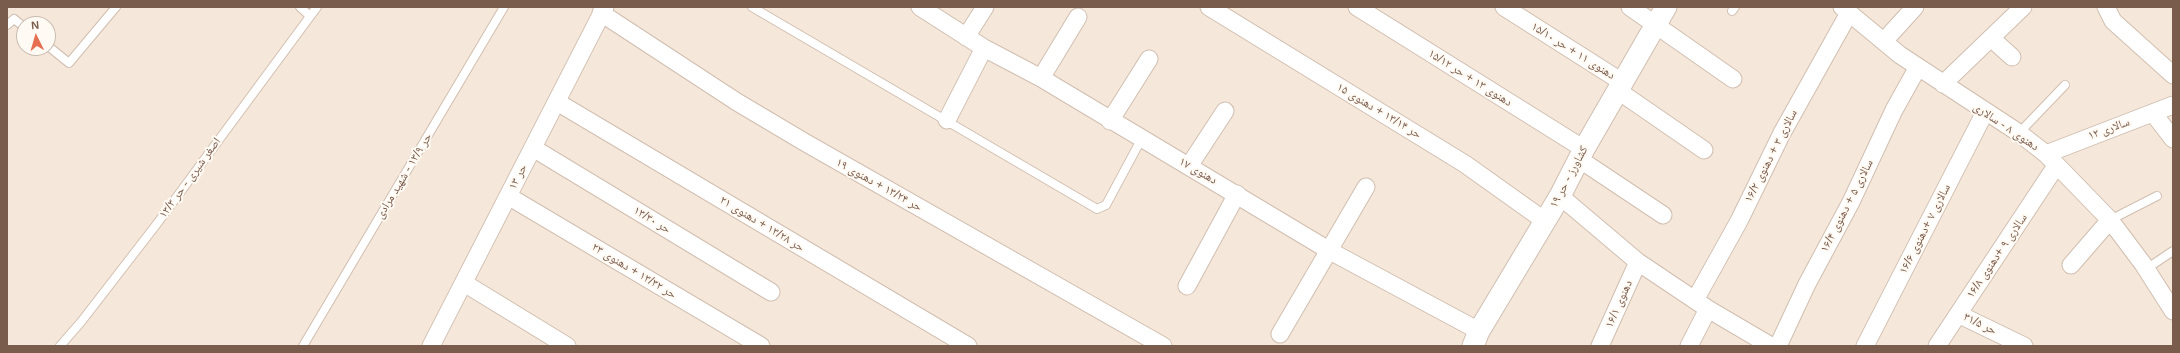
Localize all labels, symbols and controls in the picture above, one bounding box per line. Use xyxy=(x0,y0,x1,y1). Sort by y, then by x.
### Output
north arrow xyxy=(16,16,56,56)
text: N xyxy=(31,19,40,31)
street label: دهنوی ۱۱ + حر ۱۵/۱۰ xyxy=(1528,19,1618,83)
street label: دهنوی ۱۳ + حر ۱۵/۱۲ xyxy=(1425,46,1515,110)
street label: حر ۱۳/۱۴ + دهنوی ۱۵ xyxy=(1334,80,1424,142)
street label: دهنوی ۸ - سالاری xyxy=(1970,100,2042,154)
street label: سالاری ۳ + دهنوی ۱۶/۲ xyxy=(1741,107,1801,205)
street label: سالاری ۱۲ xyxy=(2086,115,2132,143)
street label: حر ۱۳/۹ - شهید مرادی xyxy=(373,131,435,221)
street label: اصغر شیری - حر ۱۳/۳ xyxy=(156,135,224,221)
street label: کشاورز - حر ۱۹ xyxy=(1547,144,1591,210)
street label: دهنوی ۱۷ xyxy=(1176,154,1220,188)
street label: حر ۱۳/۲۴ + دهنوی ۱۹ xyxy=(833,155,925,215)
street label: سالاری ۵ + دهنوی ۱۶/۴ xyxy=(1817,157,1877,255)
street label: حر ۱۳ xyxy=(506,162,530,192)
street label: سالاری ۷ +دهنوی ۱۶/۶ xyxy=(1896,182,1954,276)
street label: حر ۱۳/۲۸ + دهنوی ۲۱ xyxy=(717,193,807,255)
street label: حر ۱۳/۳۰ xyxy=(631,203,673,237)
street label: سالاری ۹ +دهنوی ۱۶/۸ xyxy=(1963,211,2031,301)
street label: حر ۱۳/۳۲ + دهنوی ۲۳ xyxy=(589,240,679,302)
street label: دهنوی ۱۶/۱ xyxy=(1602,278,1636,330)
street label: حر ۳۱/۵ xyxy=(1961,310,1999,338)

